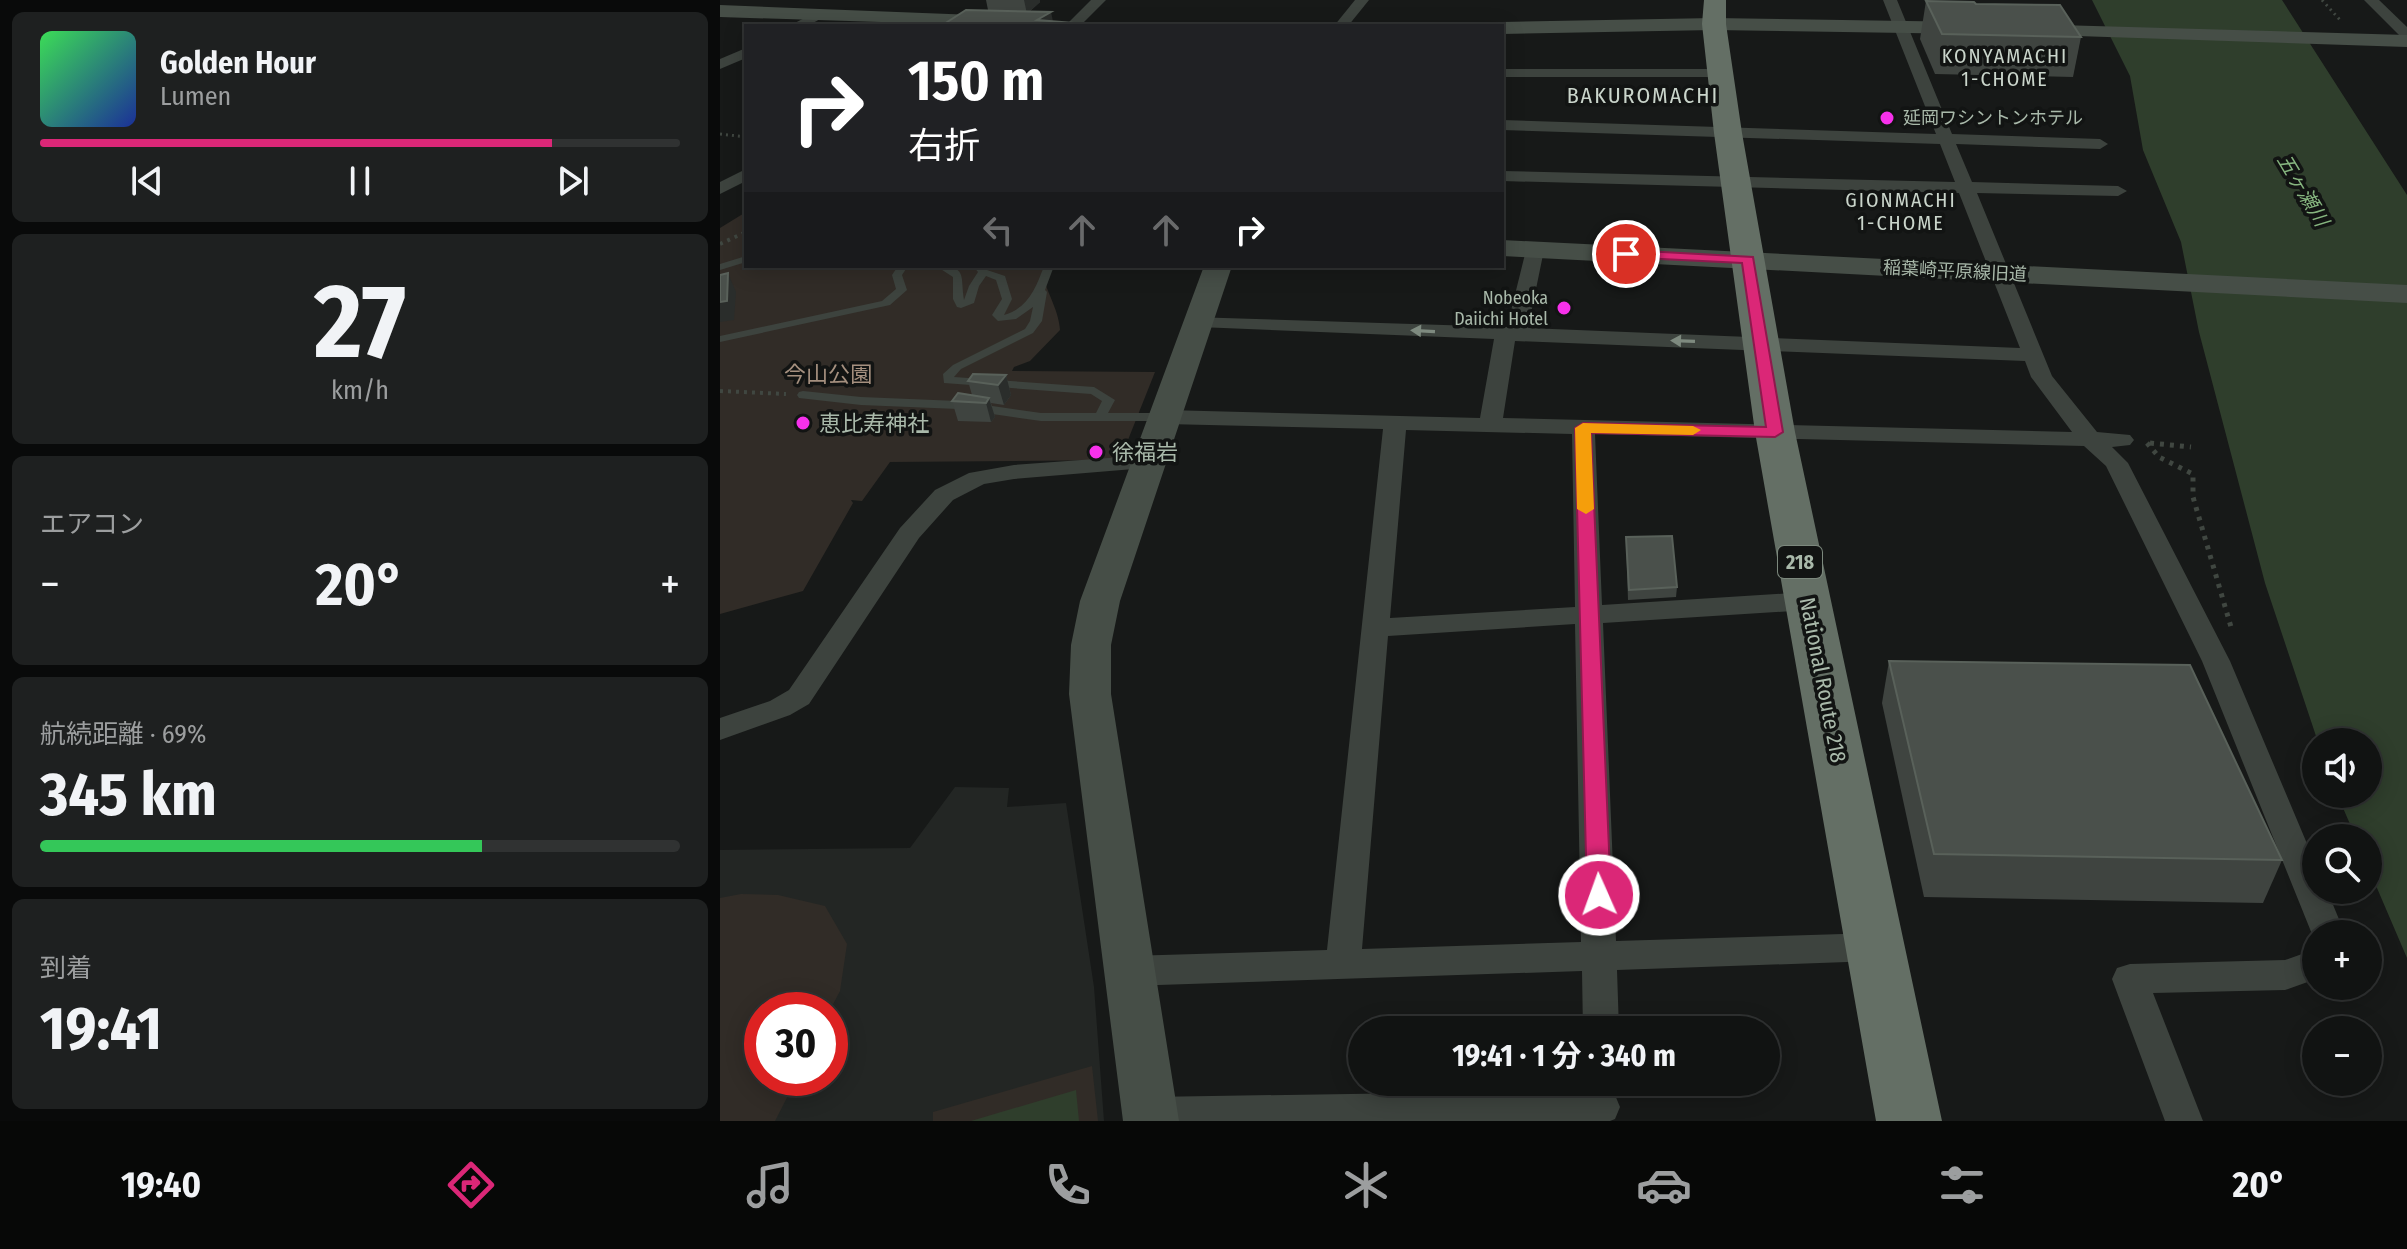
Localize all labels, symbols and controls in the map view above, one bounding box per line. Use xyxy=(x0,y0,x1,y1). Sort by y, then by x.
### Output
district label: KONYAMACHI 1-CHOME xyxy=(1942,44,2068,91)
text: Golden Hour xyxy=(160,45,316,81)
text: 150 m xyxy=(908,48,1044,115)
icon: right xyxy=(776,56,880,160)
text: Lumen xyxy=(160,81,231,112)
district label: BAKUROMACHI xyxy=(1567,82,1719,109)
place label: 延岡ワシントンホテル xyxy=(1903,107,2083,129)
marker: 延岡ワシントンホテル xyxy=(1878,109,1896,127)
text: 右折 xyxy=(908,124,980,168)
water label: 五ヶ瀬川 xyxy=(2272,150,2335,232)
icon: previous xyxy=(125,159,169,203)
icon: pause xyxy=(338,159,382,203)
icon: next xyxy=(551,159,595,203)
district label: GIONMACHI 1-CHOME xyxy=(1845,188,1957,235)
icon: left xyxy=(976,208,1020,252)
icon: ahead xyxy=(1060,208,1104,252)
icon: ahead xyxy=(1144,208,1188,252)
icon: right xyxy=(1228,208,1272,252)
pin xyxy=(1592,220,1660,288)
icon: arrive xyxy=(1604,232,1648,276)
street label: 稲葉崎平原線旧道 xyxy=(1883,256,2027,286)
text: 27 xyxy=(314,260,406,385)
place label: Nobeoka Daiichi Hotel xyxy=(1454,287,1548,330)
marker: Nobeoka Daiichi Hotel xyxy=(1555,299,1573,317)
one-way arrow xyxy=(1410,324,1435,337)
one-way arrow xyxy=(1670,334,1695,347)
park label: 今山公園 xyxy=(784,361,872,388)
text: km/h xyxy=(331,375,389,406)
place label: 恵比寿神社 xyxy=(819,410,929,437)
marker: 恵比寿神社 xyxy=(794,414,812,432)
place label: 徐福岩 xyxy=(1112,439,1178,466)
marker: 徐福岩 xyxy=(1087,443,1105,461)
text: エアコン xyxy=(40,509,144,540)
road number: 218 xyxy=(1778,546,1822,578)
text: 20° xyxy=(316,549,404,621)
text: − xyxy=(40,558,60,611)
text: + xyxy=(660,558,680,611)
street label: National Route 218 xyxy=(1794,595,1852,765)
text: 航続距離 · 69% xyxy=(40,719,206,750)
map controls xyxy=(2302,728,2382,1096)
button: sound xyxy=(2302,728,2382,808)
text: 345 km xyxy=(40,759,217,831)
button: search xyxy=(2302,824,2382,904)
position arrow xyxy=(1557,853,1641,937)
button: + xyxy=(2302,920,2382,1000)
text: 到着 xyxy=(40,953,92,984)
speed limit sign: 30 xyxy=(744,992,848,1096)
text: 19:41 xyxy=(40,993,162,1065)
button: − xyxy=(2302,1016,2382,1096)
text: 19:41 · 1 分 · 340 m xyxy=(1452,1038,1676,1074)
icon: directions xyxy=(443,1157,499,1213)
icon: music xyxy=(742,1157,798,1213)
icon: phone xyxy=(1040,1157,1096,1213)
icon: climate xyxy=(1338,1157,1394,1213)
icon: car xyxy=(1636,1157,1692,1213)
icon: filters xyxy=(1934,1157,1990,1213)
text: 19:40 xyxy=(121,1163,201,1207)
text: 20° xyxy=(2233,1163,2286,1207)

